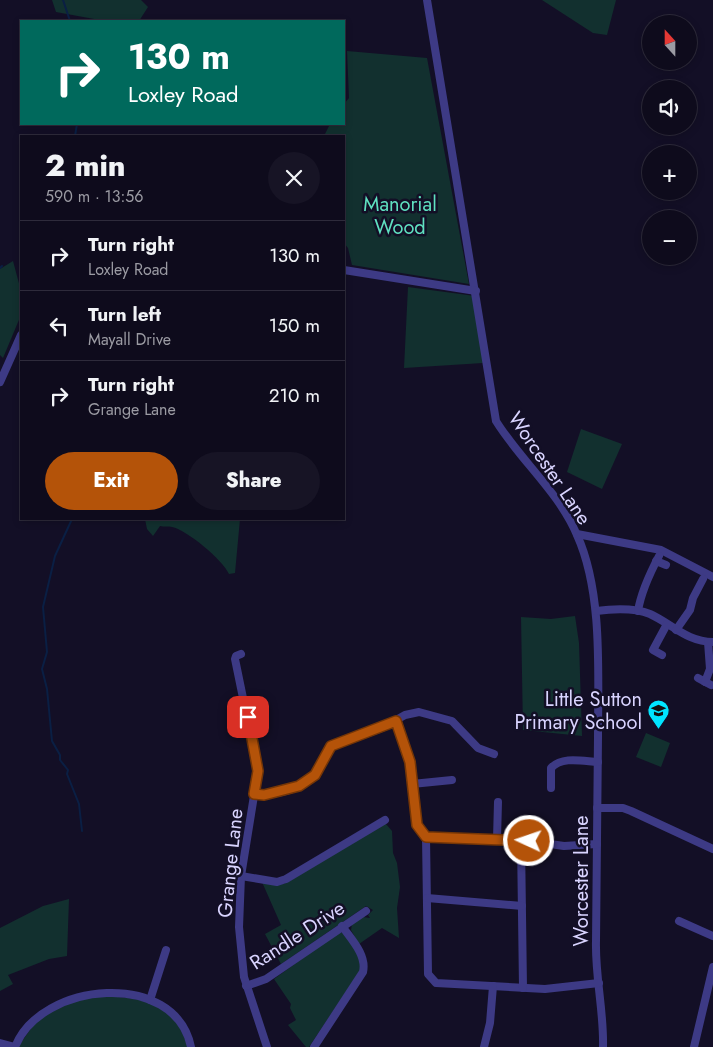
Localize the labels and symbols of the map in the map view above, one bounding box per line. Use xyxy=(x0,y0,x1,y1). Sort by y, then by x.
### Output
north arrow xyxy=(642,15,698,70)
park label: Manorial Wood xyxy=(363,190,437,242)
street label: Worcester Lane xyxy=(501,406,598,531)
place label: Little Sutton Primary School xyxy=(514,685,642,737)
pin xyxy=(227,696,269,738)
school or university icon: Little Sutton Primary School xyxy=(646,699,670,730)
street label: Grange Lane xyxy=(210,807,251,919)
position arrow xyxy=(502,814,554,866)
street label: Worcester Lane xyxy=(567,816,596,946)
street label: Randle Drive xyxy=(244,894,350,977)

